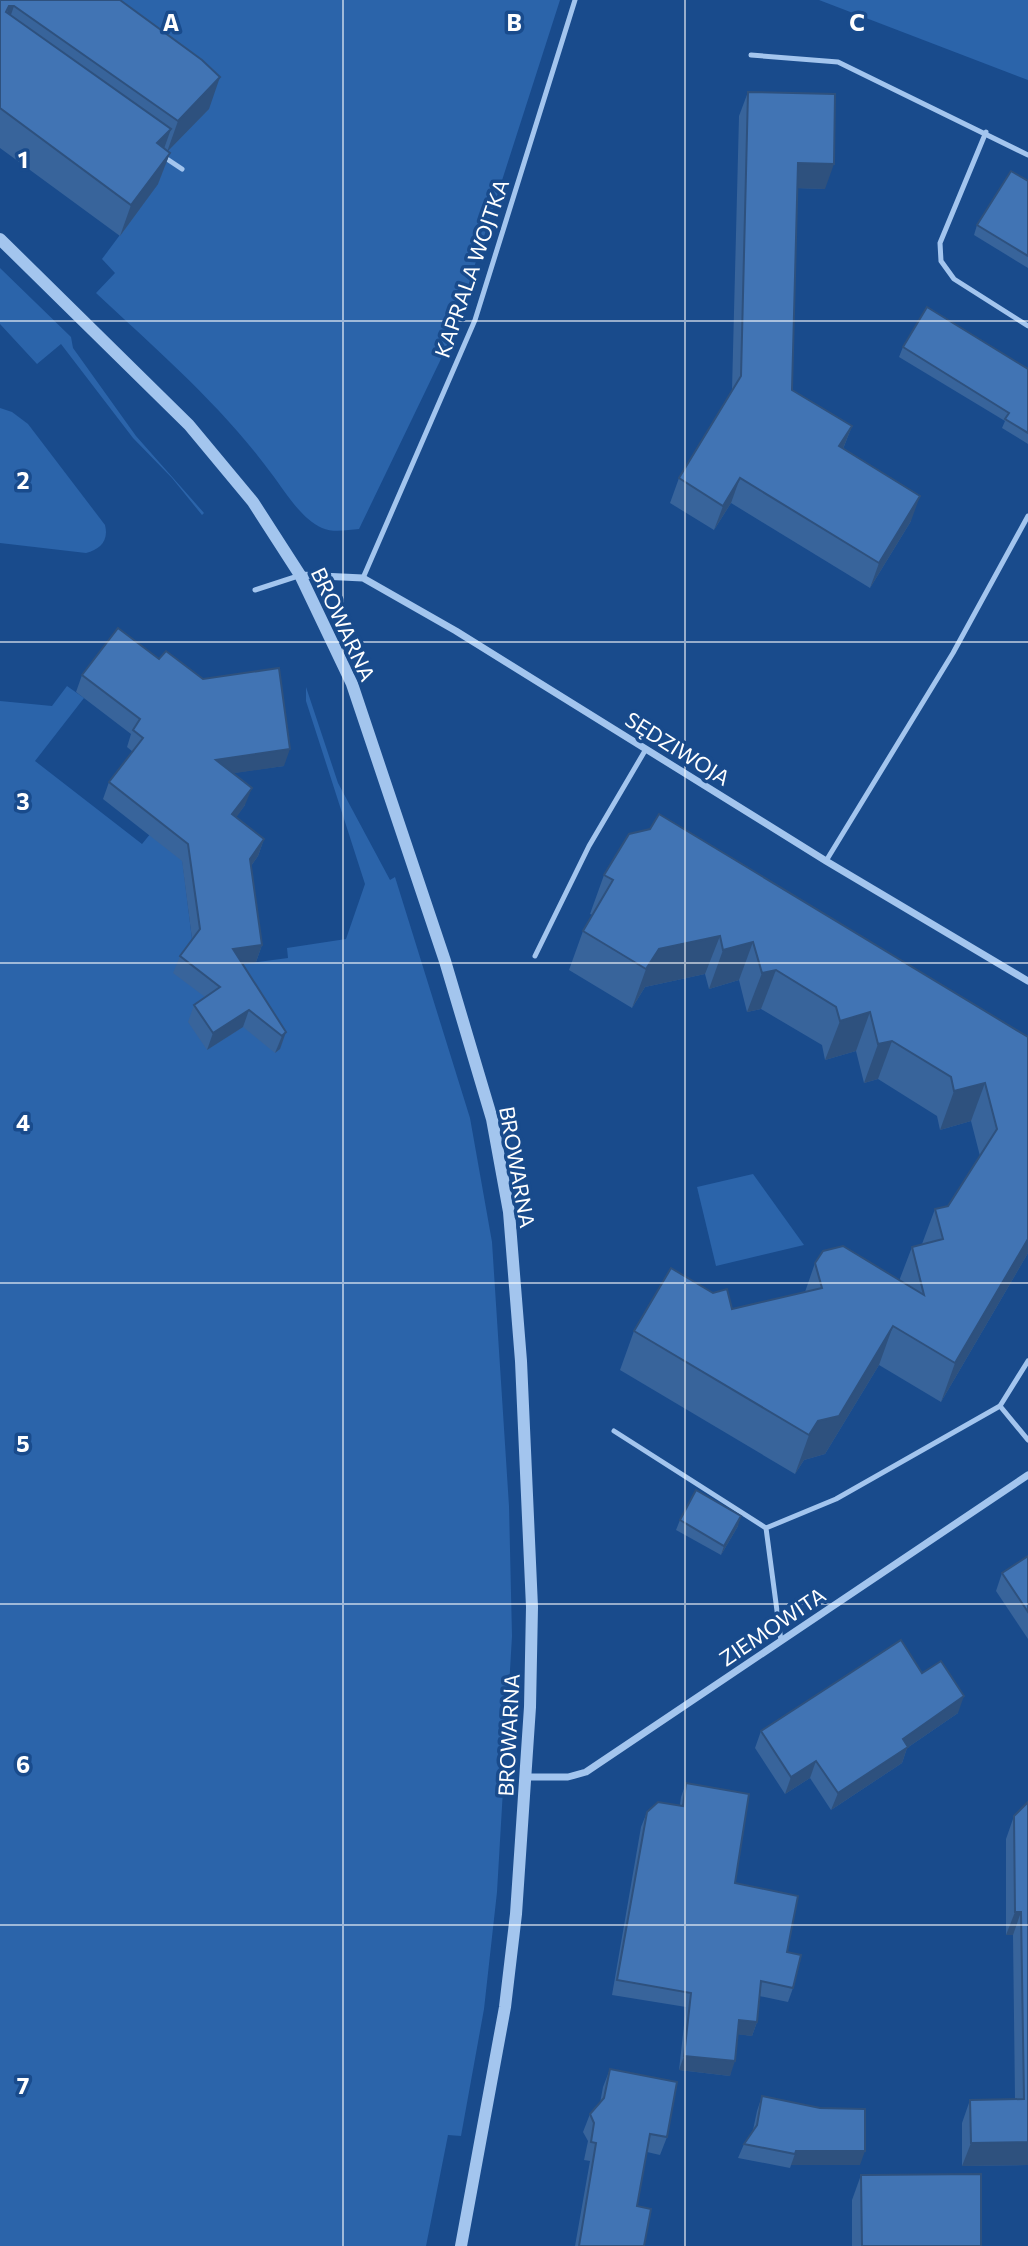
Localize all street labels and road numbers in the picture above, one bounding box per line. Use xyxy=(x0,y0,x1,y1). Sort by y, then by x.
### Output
street label: KAPRALA WOJTKA xyxy=(429,175,513,361)
street label: BROWARNA xyxy=(307,563,381,685)
street label: SĘDZIWOJA xyxy=(621,706,735,790)
street label: BROWARNA xyxy=(495,1104,541,1230)
street label: ZIEMOWITA xyxy=(714,1581,830,1671)
street label: BROWARNA xyxy=(492,1673,524,1797)

